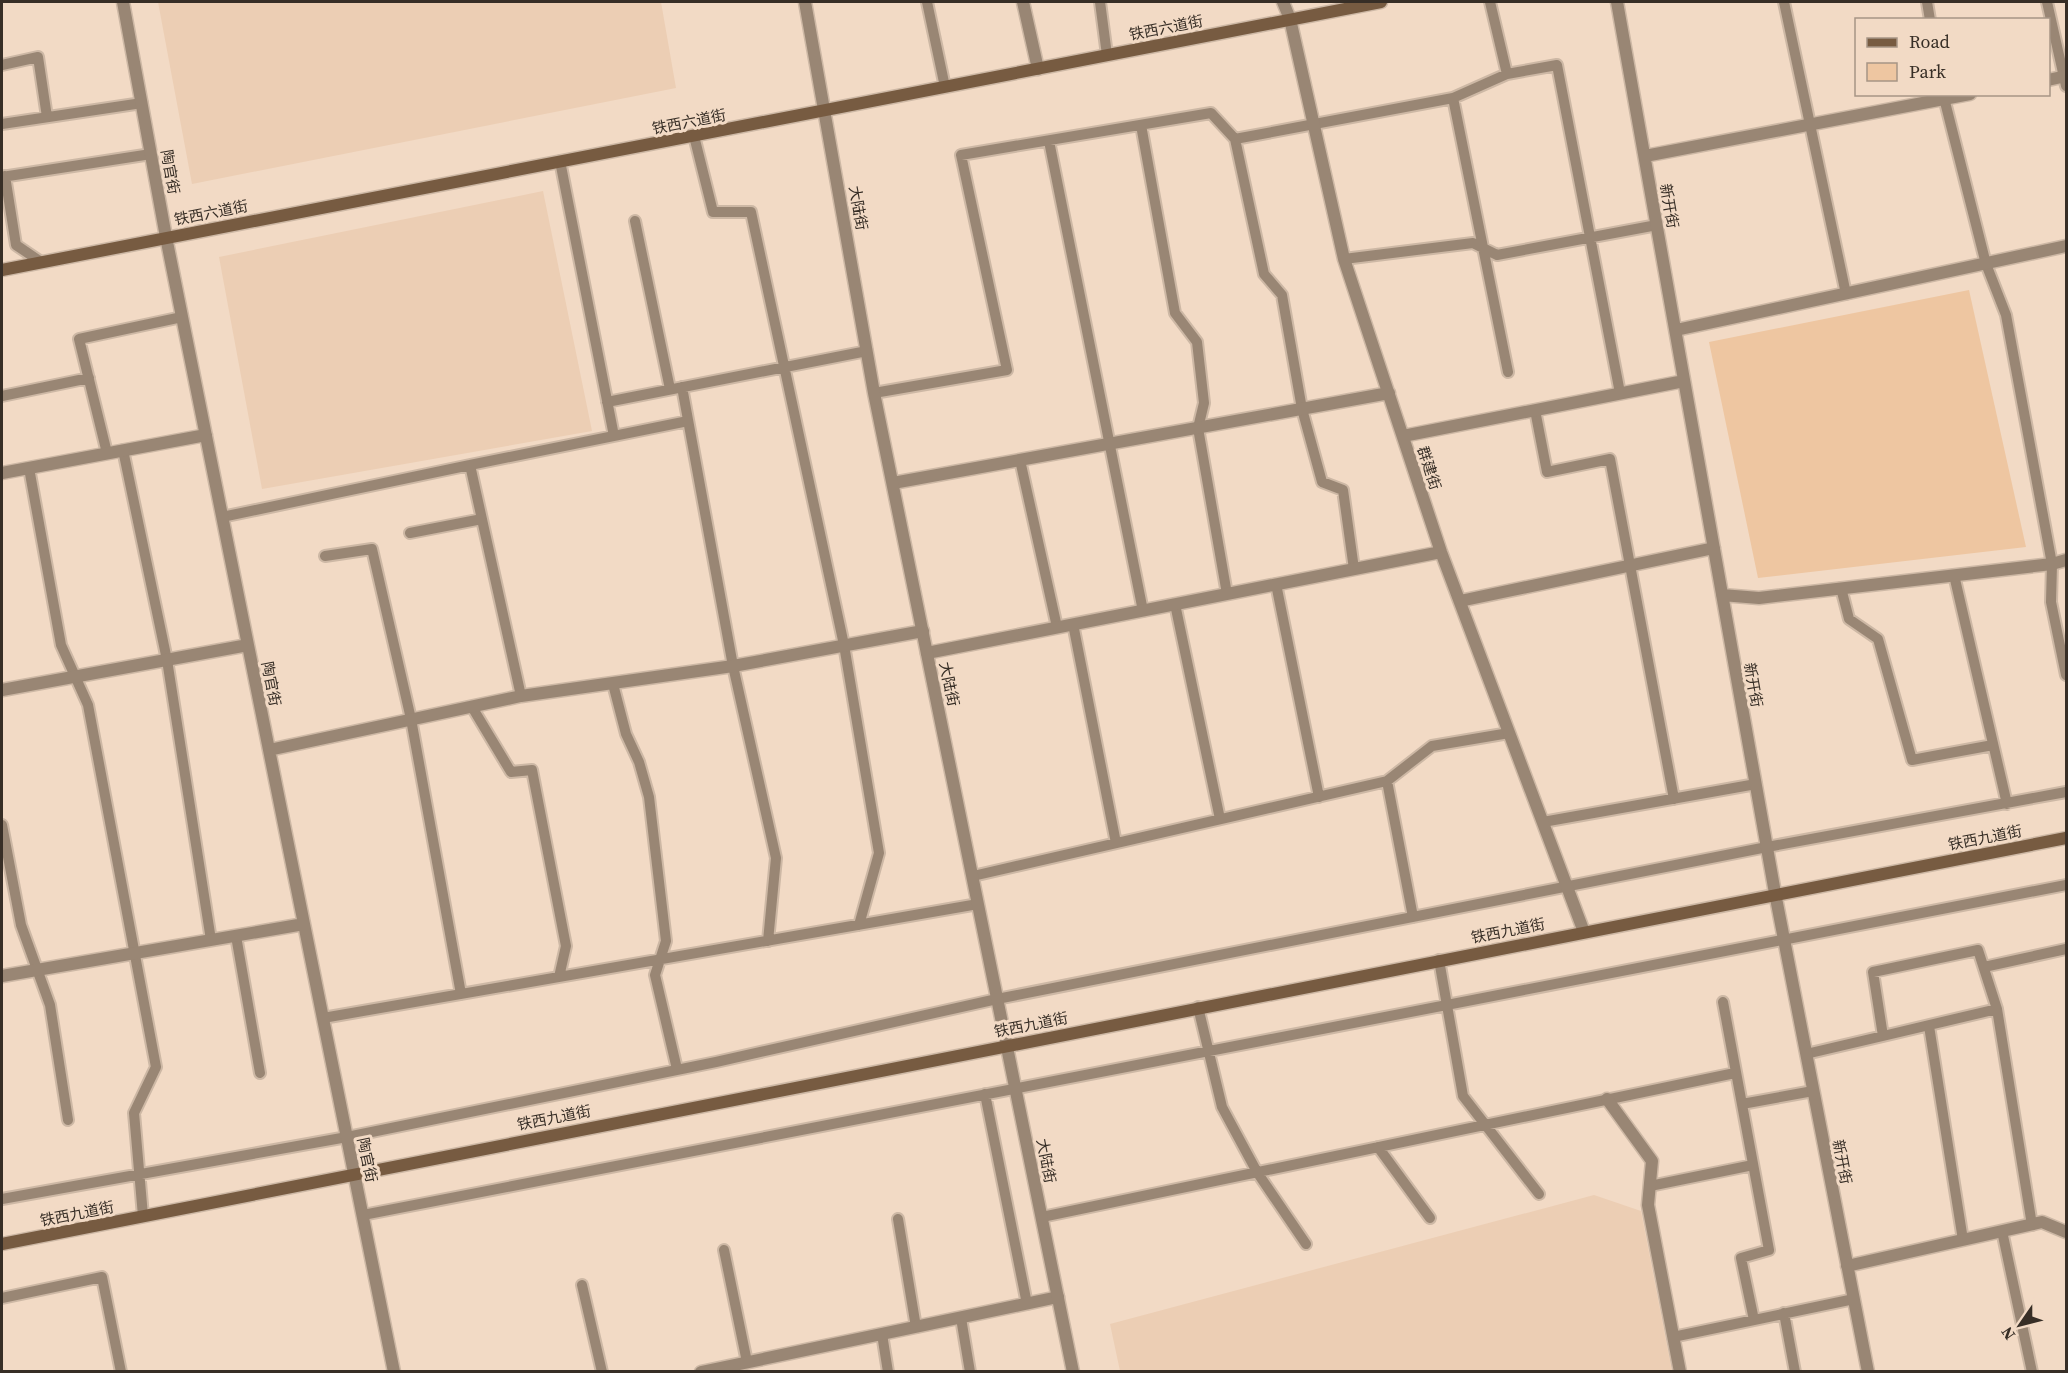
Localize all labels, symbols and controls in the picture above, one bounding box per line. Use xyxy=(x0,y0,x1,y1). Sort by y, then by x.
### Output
street label: 铁西六道街 xyxy=(1127,10,1205,45)
legend xyxy=(1855,18,2050,96)
text: Road xyxy=(1909,29,1950,54)
text: Park xyxy=(1909,59,1946,84)
street label: 铁西六道街 xyxy=(650,104,728,139)
street label: 陶官街 xyxy=(156,148,185,196)
street label: 新开街 xyxy=(1655,182,1684,230)
street label: 大陆街 xyxy=(844,184,873,232)
street label: 铁西六道街 xyxy=(172,195,250,230)
street label: 群建街 xyxy=(1413,443,1446,492)
street label: 陶官街 xyxy=(257,660,286,708)
street label: 大陆街 xyxy=(935,660,964,708)
street label: 新开街 xyxy=(1739,661,1768,709)
street label: 铁西九道街 xyxy=(1946,820,2024,855)
street label: 铁西九道街 xyxy=(1469,913,1547,948)
street label: 铁西九道街 xyxy=(992,1007,1070,1042)
street label: 铁西九道街 xyxy=(515,1100,593,1135)
street label: 陶官街 xyxy=(353,1136,382,1184)
street label: 大陆街 xyxy=(1032,1137,1061,1185)
street label: 新开街 xyxy=(1828,1138,1857,1186)
street label: 铁西九道街 xyxy=(38,1196,116,1231)
north arrow xyxy=(1990,1295,2050,1355)
text: N xyxy=(1995,1322,2020,1345)

